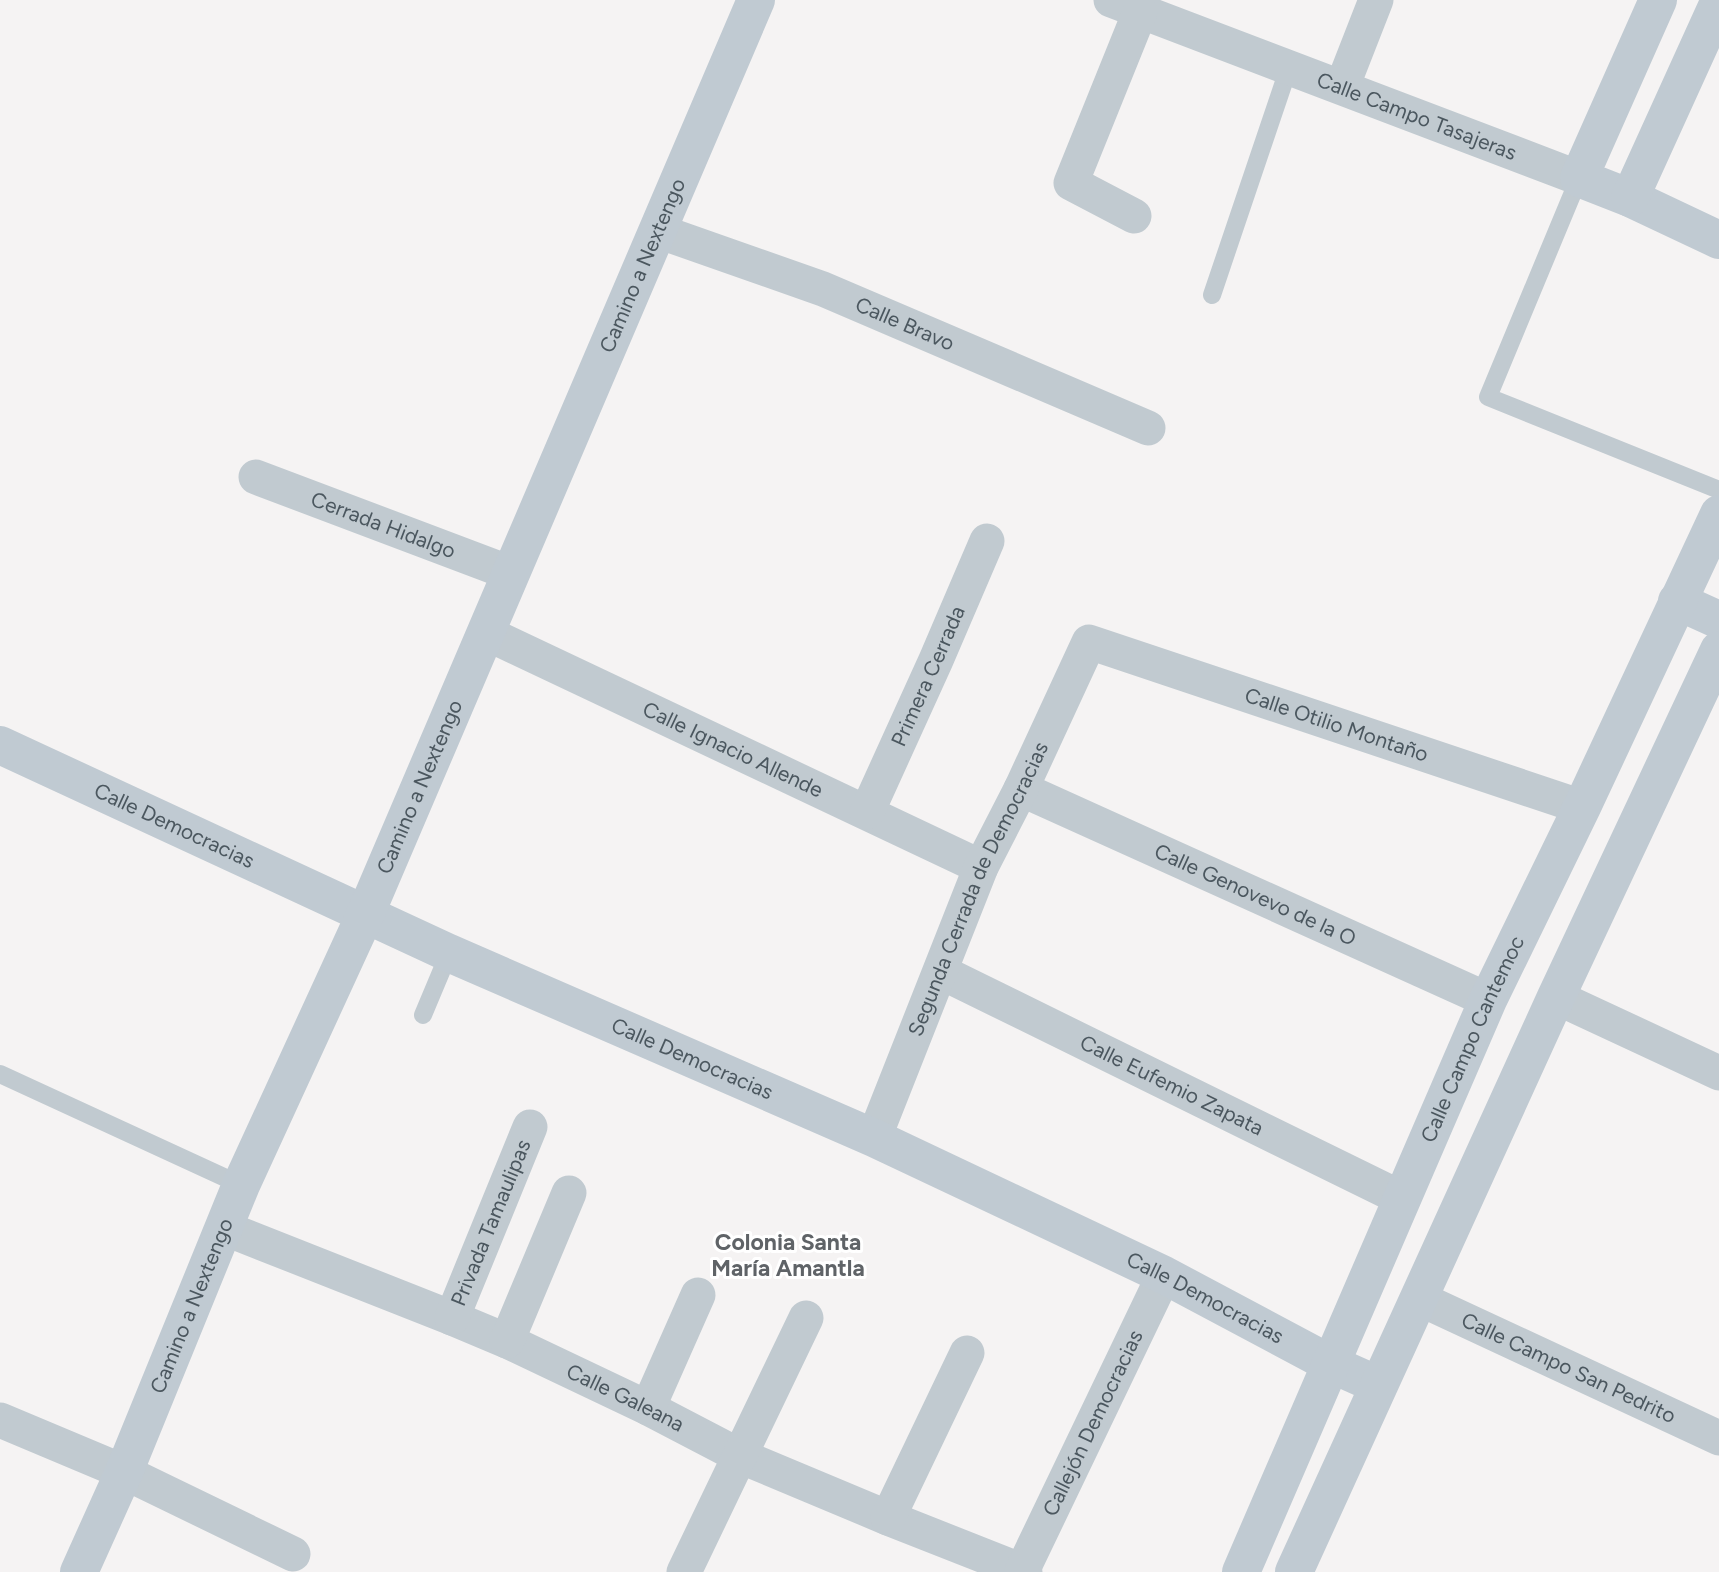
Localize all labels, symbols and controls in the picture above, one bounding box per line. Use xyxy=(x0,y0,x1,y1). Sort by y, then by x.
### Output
street label: Calle Campo Tasajeras xyxy=(1313,66,1520,165)
street label: Camino a Nextengo xyxy=(594,175,690,356)
street label: Calle Bravo xyxy=(852,291,958,356)
street label: Cerrada Hidalgo xyxy=(308,486,459,563)
street label: Primera Cerrada xyxy=(886,602,970,750)
street label: Calle Otilio Montaño xyxy=(1242,682,1432,767)
street label: Camino a Nextengo xyxy=(371,696,467,878)
street label: Calle Ignacio Allende xyxy=(639,696,827,802)
street label: Segunda Cerrada de Democracias xyxy=(902,738,1053,1040)
street label: Calle Democracias xyxy=(90,777,258,873)
street label: Calle Genovevo de la O xyxy=(1151,838,1360,951)
street label: Calle Campo Cantemoc xyxy=(1415,932,1529,1146)
street label: Calle Democracias xyxy=(608,1012,777,1105)
street label: Calle Eufemio Zapata xyxy=(1076,1029,1268,1140)
street label: Privada Tamaulipas xyxy=(445,1136,536,1309)
street label: Camino a Nextengo xyxy=(144,1215,238,1397)
district label: Colonia Santa María Amantla xyxy=(711,1228,865,1282)
street label: Calle Democracias xyxy=(1123,1246,1288,1349)
street label: Calle Campo San Pedrito xyxy=(1458,1307,1680,1428)
street label: Callejón Democracias xyxy=(1037,1326,1148,1520)
street label: Calle Galeana xyxy=(563,1358,689,1437)

